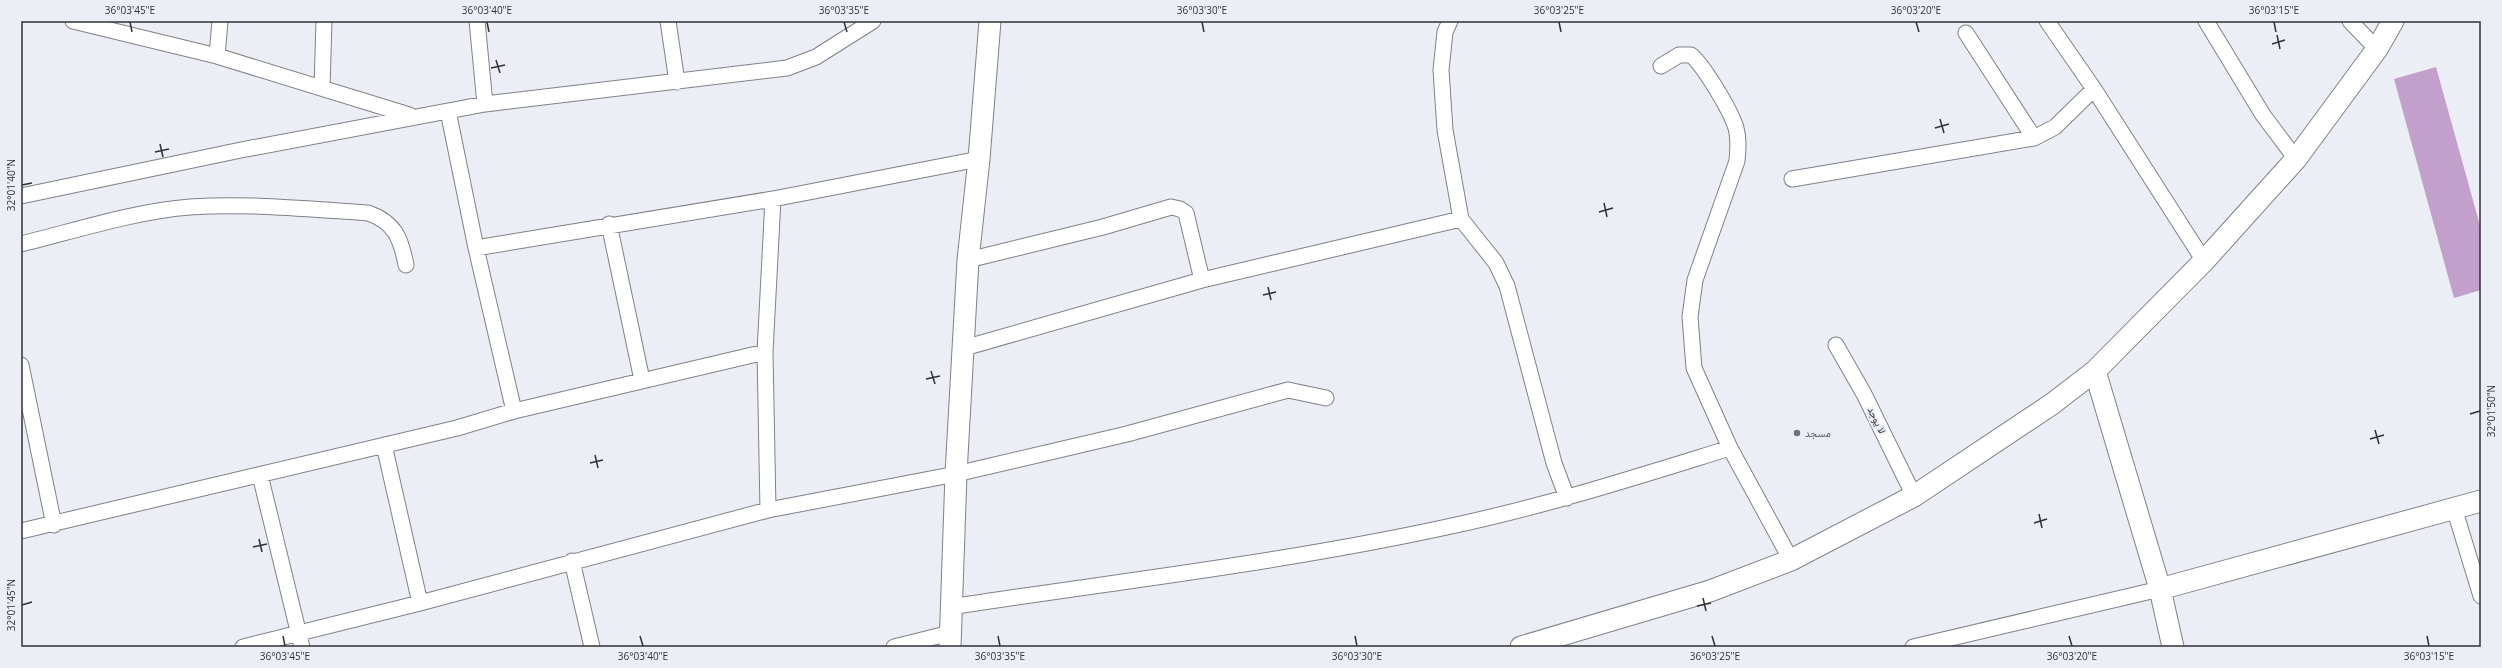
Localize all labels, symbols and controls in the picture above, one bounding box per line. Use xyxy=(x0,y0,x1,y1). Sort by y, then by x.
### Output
text: 36°03'45"E xyxy=(105,3,155,17)
text: 36°03'40"E xyxy=(462,3,512,17)
text: 36°03'35"E xyxy=(819,3,869,17)
text: 36°03'30"E xyxy=(1177,3,1227,17)
text: 36°03'25"E xyxy=(1534,3,1584,17)
text: 36°03'20"E xyxy=(1891,3,1941,17)
text: 36°03'15"E xyxy=(2249,3,2299,17)
text: 32°01'40"N xyxy=(4,159,18,211)
text: 32°01'50"N xyxy=(2484,385,2498,437)
street label: لا يوجد xyxy=(1864,404,1890,436)
place label: مسجد xyxy=(1805,426,1831,440)
marker: مسجد xyxy=(1792,428,1802,438)
text: 32°01'45"N xyxy=(4,579,18,631)
text: 36°03'45"E xyxy=(260,649,310,663)
text: 36°03'40"E xyxy=(618,649,668,663)
text: 36°03'35"E xyxy=(975,649,1025,663)
text: 36°03'30"E xyxy=(1332,649,1382,663)
text: 36°03'25"E xyxy=(1690,649,1740,663)
text: 36°03'20"E xyxy=(2047,649,2097,663)
text: 36°03'15"E xyxy=(2404,649,2454,663)

